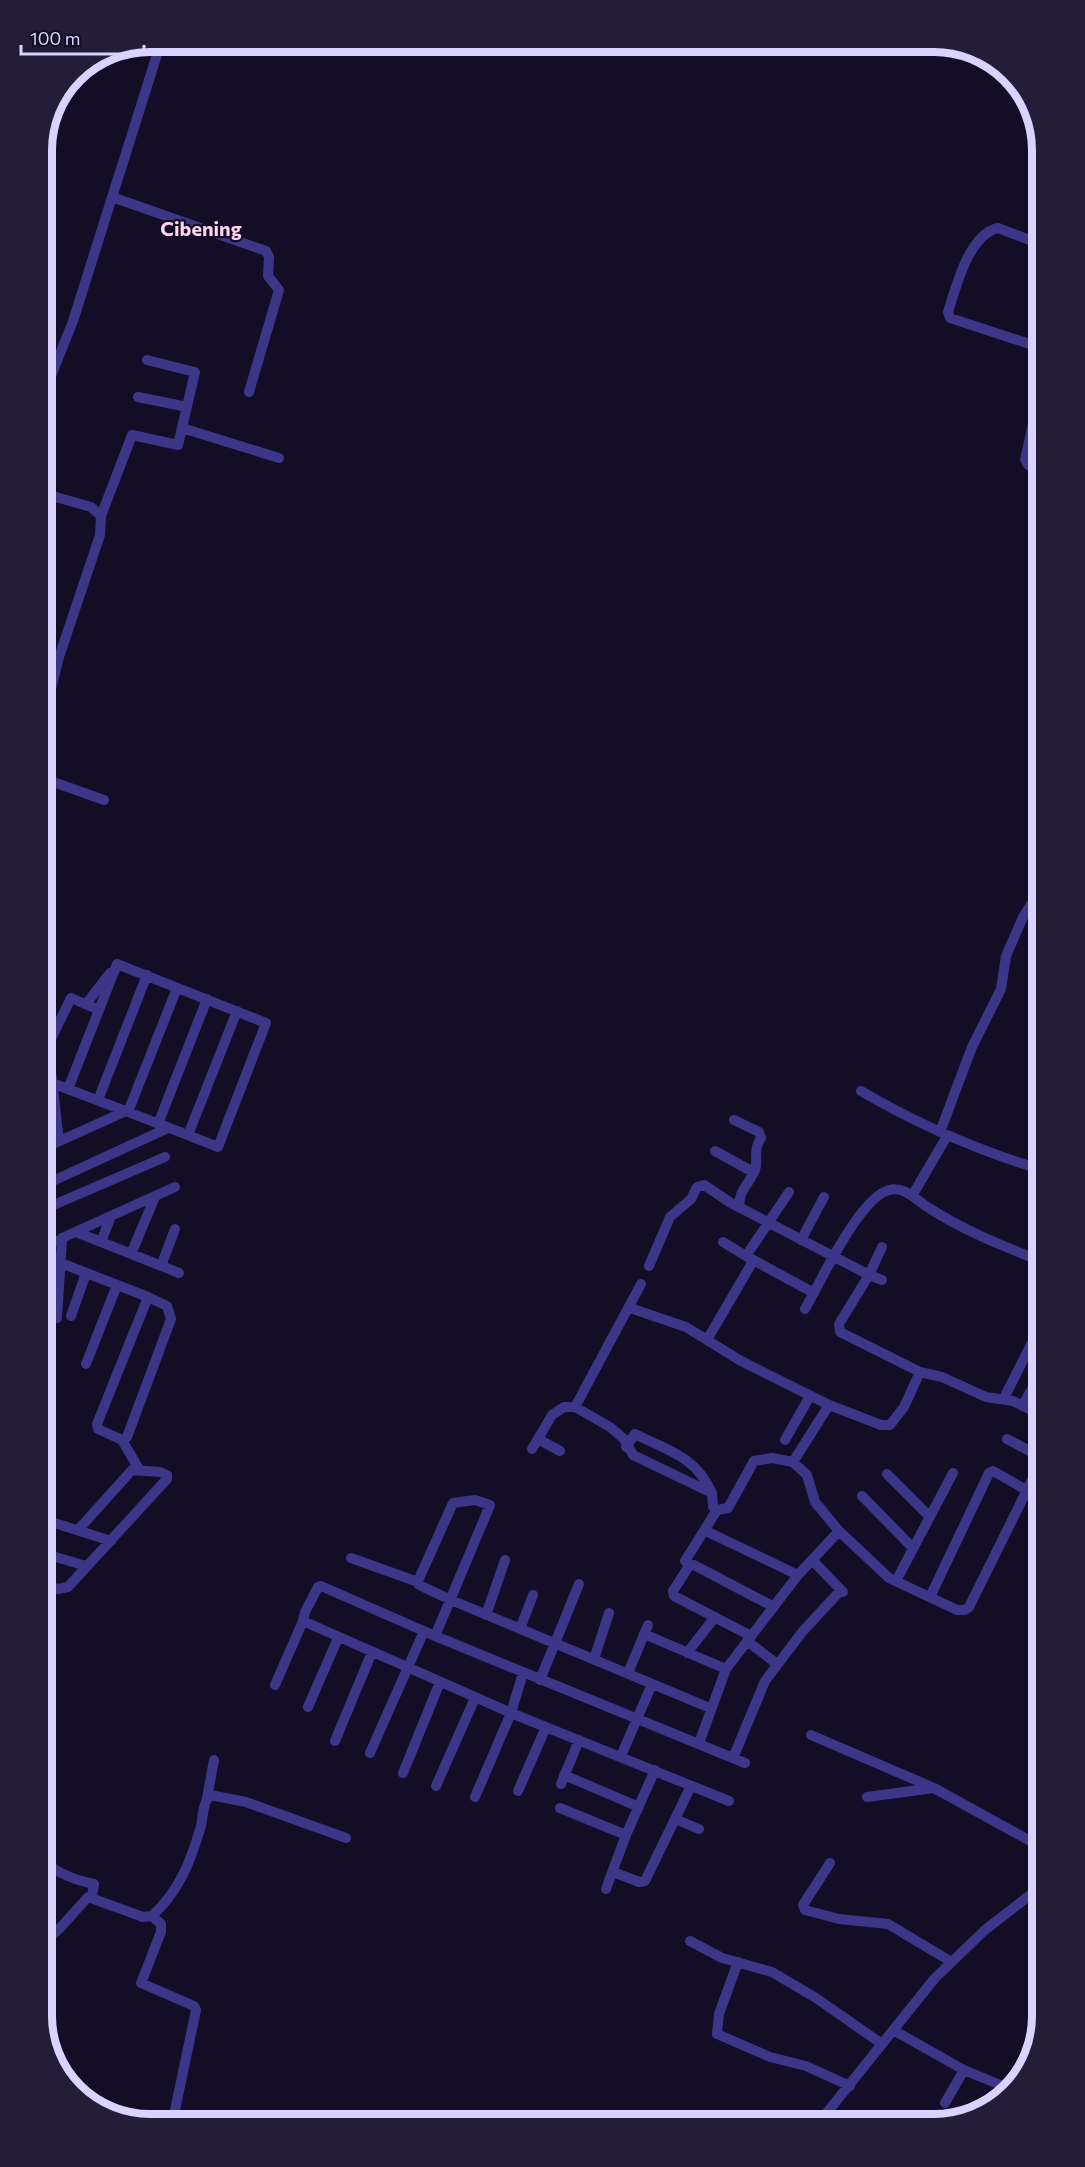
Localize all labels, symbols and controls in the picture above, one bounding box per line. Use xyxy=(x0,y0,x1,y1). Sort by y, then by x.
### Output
scale bar xyxy=(21,18,144,56)
text: 100 m xyxy=(30,27,80,49)
district label: Cibening xyxy=(160,216,242,240)

